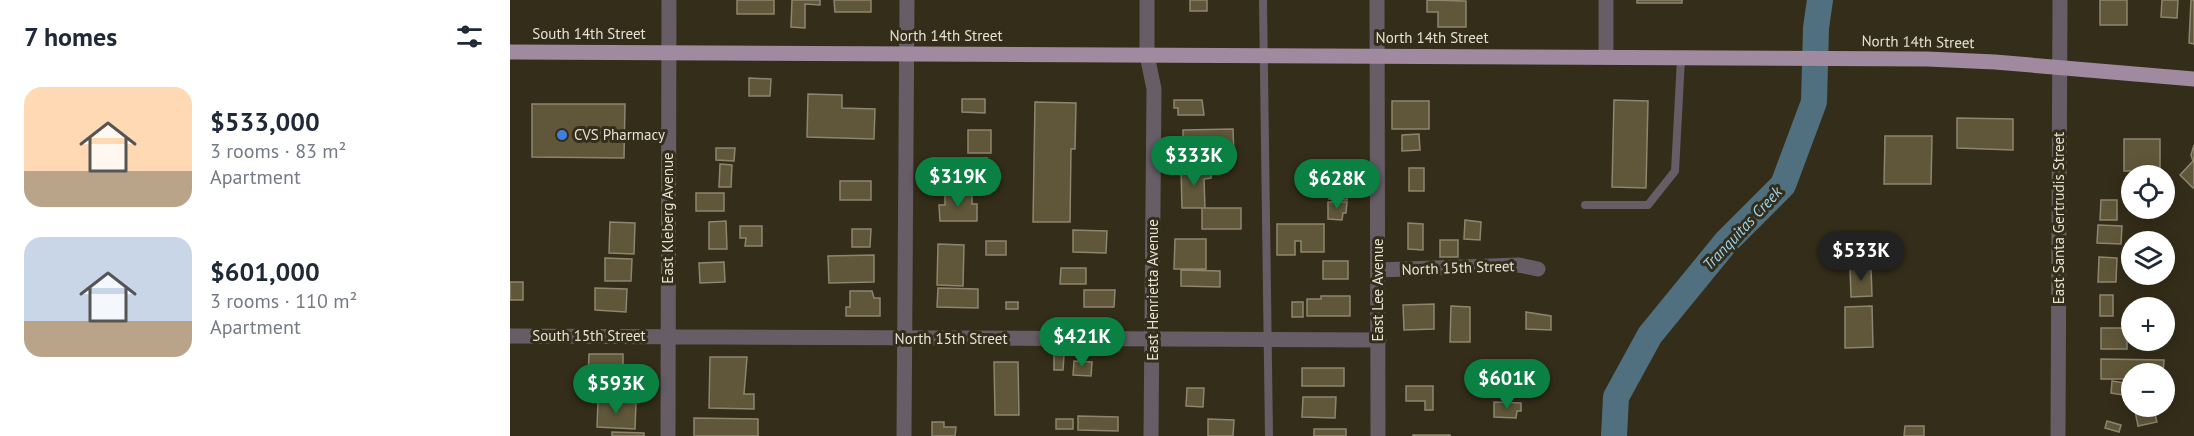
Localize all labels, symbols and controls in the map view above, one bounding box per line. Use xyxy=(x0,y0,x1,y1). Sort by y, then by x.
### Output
text: 7 homes xyxy=(24,20,117,53)
icon: filters xyxy=(453,20,486,53)
street label: South 14th Street xyxy=(532,24,646,43)
street label: North 14th Street xyxy=(890,26,1002,45)
street label: North 14th Street xyxy=(1376,28,1488,47)
street label: North 14th Street xyxy=(1861,31,1975,52)
text: $533,000 xyxy=(210,105,320,138)
icon: home xyxy=(72,111,144,183)
place label: CVS Pharmacy xyxy=(574,125,665,144)
marker: CVS Pharmacy xyxy=(555,128,569,142)
street label: East Santa Gertrudis Street xyxy=(2049,132,2068,304)
pin: $333K xyxy=(1152,136,1236,187)
text: 3 rooms · 83 m² xyxy=(210,138,346,164)
text: $333K xyxy=(1165,142,1223,168)
street label: East Kleberg Avenue xyxy=(658,152,677,284)
pin: $319K xyxy=(916,157,1000,208)
pin: $628K xyxy=(1295,159,1379,210)
text: $319K xyxy=(929,163,987,189)
text: Apartment xyxy=(210,164,301,190)
text: $628K xyxy=(1308,165,1366,191)
map controls xyxy=(2121,165,2175,417)
button: locate xyxy=(2121,165,2175,219)
water label: Tranquitas Creek xyxy=(1698,181,1786,274)
street label: East Henrietta Avenue xyxy=(1143,219,1162,361)
pin: $533K xyxy=(1819,231,1903,282)
button: layers xyxy=(2121,231,2175,285)
text: $533K xyxy=(1832,237,1890,263)
street label: East Lee Avenue xyxy=(1368,238,1387,342)
text: $601,000 xyxy=(210,255,320,288)
street label: North 15th Street xyxy=(1401,256,1515,279)
icon: home xyxy=(72,261,144,333)
text: 3 rooms · 110 m² xyxy=(210,288,357,314)
button: + xyxy=(2121,297,2175,351)
text: Apartment xyxy=(210,314,301,340)
pin: $421K xyxy=(1040,317,1124,368)
text: $421K xyxy=(1053,323,1111,349)
street label: South 15th Street xyxy=(532,326,646,345)
street label: North 15th Street xyxy=(895,329,1007,348)
pin: $601K xyxy=(1465,359,1549,410)
button: − xyxy=(2121,363,2175,417)
pin: $593K xyxy=(574,364,658,415)
text: $601K xyxy=(1478,365,1536,391)
text: $593K xyxy=(587,370,645,396)

